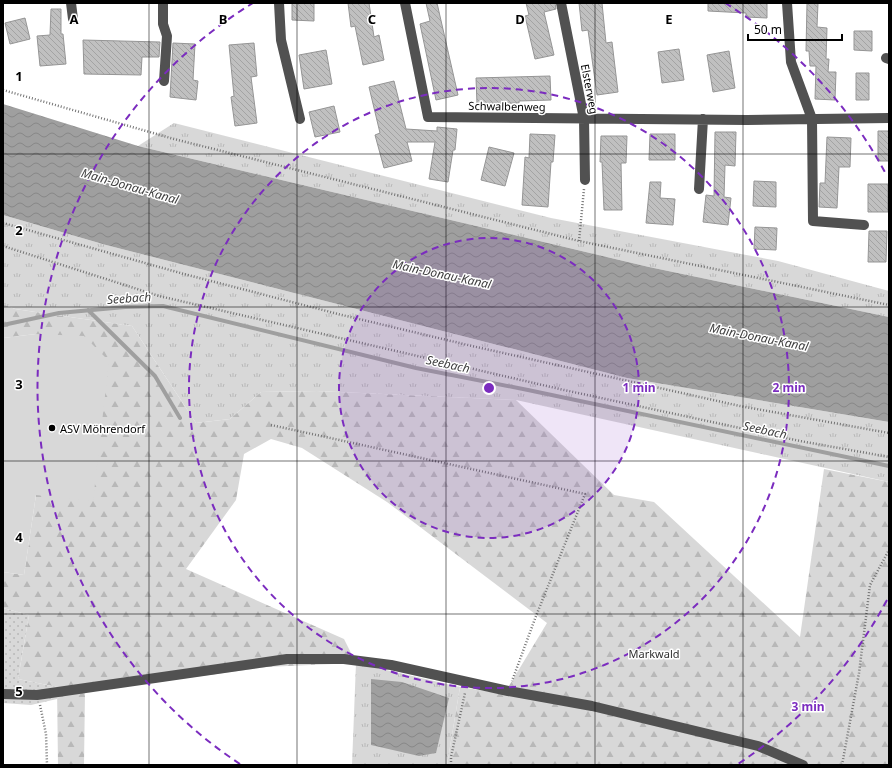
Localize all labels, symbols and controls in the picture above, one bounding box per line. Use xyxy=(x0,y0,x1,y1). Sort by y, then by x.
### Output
text: A xyxy=(70,10,79,28)
text: B xyxy=(219,10,227,28)
text: C xyxy=(368,10,376,28)
text: D xyxy=(515,10,525,28)
text: E xyxy=(665,10,673,28)
scale bar xyxy=(748,16,842,42)
text: 50 m xyxy=(754,21,782,38)
street label: Elsterweg xyxy=(578,63,602,115)
text: 1 xyxy=(15,67,23,85)
street label: Schwalbenweg xyxy=(468,98,546,114)
water label: Main-Donau-Kanal xyxy=(79,164,181,208)
text: 2 xyxy=(15,221,23,239)
water label: Main-Donau-Kanal xyxy=(391,255,494,293)
water label: Seebach xyxy=(106,288,152,308)
water label: Main-Donau-Kanal xyxy=(708,319,811,355)
water label: Seebach xyxy=(425,351,471,377)
text: 3 xyxy=(15,375,23,393)
text: 1 min xyxy=(622,379,656,396)
text: 2 min xyxy=(772,379,806,396)
centre of rings xyxy=(482,381,496,395)
water label: Seebach xyxy=(742,417,788,443)
place label: ASV Möhrendorf xyxy=(60,421,146,436)
marker: ASV Möhrendorf xyxy=(47,423,57,433)
text: 4 xyxy=(15,528,23,546)
park label: Markwald xyxy=(629,646,680,661)
text: 5 xyxy=(15,682,23,700)
text: 3 min xyxy=(791,698,825,715)

